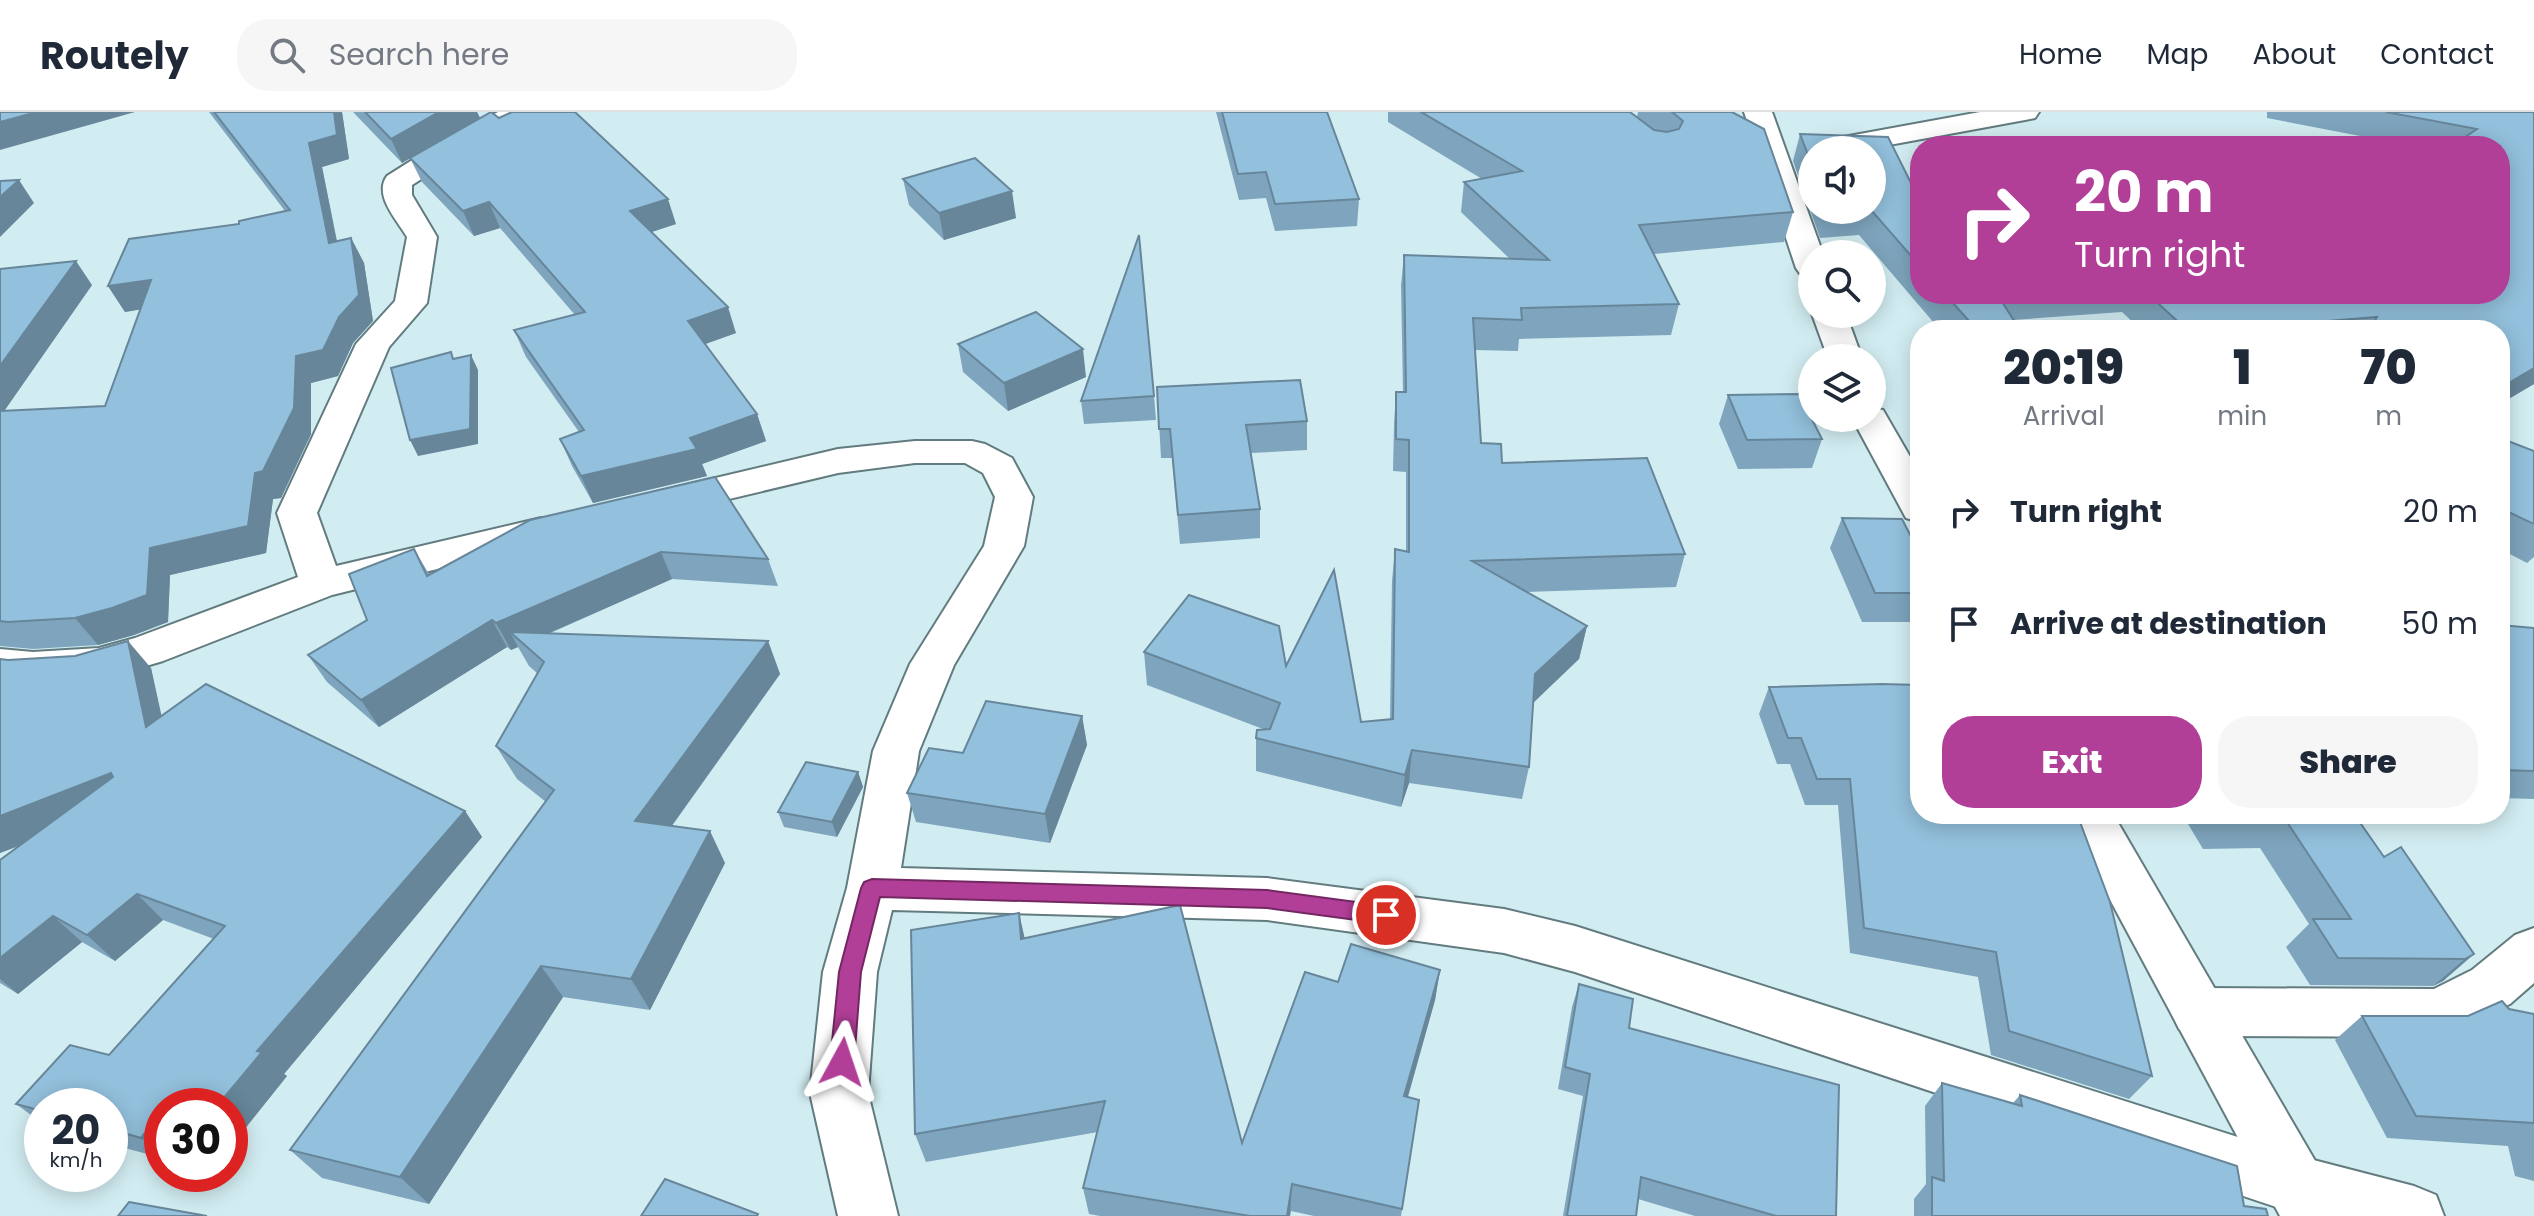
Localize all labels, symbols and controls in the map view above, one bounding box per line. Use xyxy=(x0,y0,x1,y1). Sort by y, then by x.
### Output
search box xyxy=(237,19,797,91)
text: Routely xyxy=(40,29,189,82)
icon: search xyxy=(265,33,309,77)
text: Search here xyxy=(329,33,509,76)
text: Home xyxy=(2019,35,2102,74)
text: Map xyxy=(2146,35,2208,74)
text: About xyxy=(2252,35,2336,74)
text: Contact xyxy=(2380,35,2494,74)
map controls xyxy=(1798,136,1886,432)
button: sound xyxy=(1798,136,1886,224)
text: 20 m xyxy=(2074,153,2214,232)
icon: right xyxy=(1942,168,2046,272)
text: Turn right xyxy=(2074,229,2245,280)
button: search xyxy=(1798,240,1886,328)
text: 20:19 xyxy=(2003,334,2124,401)
text: 1 xyxy=(2233,334,2251,401)
text: 70 xyxy=(2360,334,2417,401)
button: layers xyxy=(1798,344,1886,432)
text: Arrival xyxy=(2023,398,2105,434)
text: min xyxy=(2217,398,2267,434)
text: m xyxy=(2375,398,2402,434)
icon: right xyxy=(1942,490,1986,534)
text: Turn right xyxy=(2010,490,2162,533)
text: 20 m xyxy=(2403,490,2478,533)
icon: arrive xyxy=(1942,602,1986,646)
text: Arrive at destination xyxy=(2010,602,2327,645)
text: 50 m xyxy=(2401,602,2478,645)
button: Exit xyxy=(1942,716,2202,808)
button: Share xyxy=(2218,716,2478,808)
pin xyxy=(1352,881,1420,949)
icon: arrive xyxy=(1364,893,1408,937)
position arrow xyxy=(800,1020,884,1104)
speed limit sign: 30 xyxy=(144,1088,248,1192)
text: 20 xyxy=(52,1102,100,1158)
text: km/h xyxy=(49,1146,103,1174)

